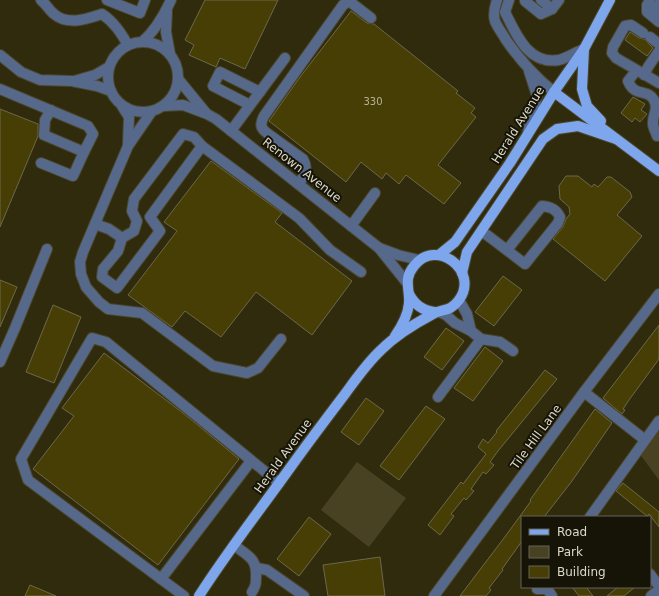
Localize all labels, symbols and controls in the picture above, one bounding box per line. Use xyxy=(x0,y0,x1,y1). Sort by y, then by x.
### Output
street label: Herald Avenue xyxy=(489,84,547,166)
house number: 330 xyxy=(363,96,383,107)
street label: Renown Avenue xyxy=(260,135,344,205)
street label: Tile Hill Lane xyxy=(507,402,564,473)
street label: Herald Avenue xyxy=(251,416,315,496)
legend xyxy=(521,516,651,588)
text: Road xyxy=(557,525,587,539)
text: Park xyxy=(557,545,583,559)
text: Building xyxy=(557,565,606,579)

